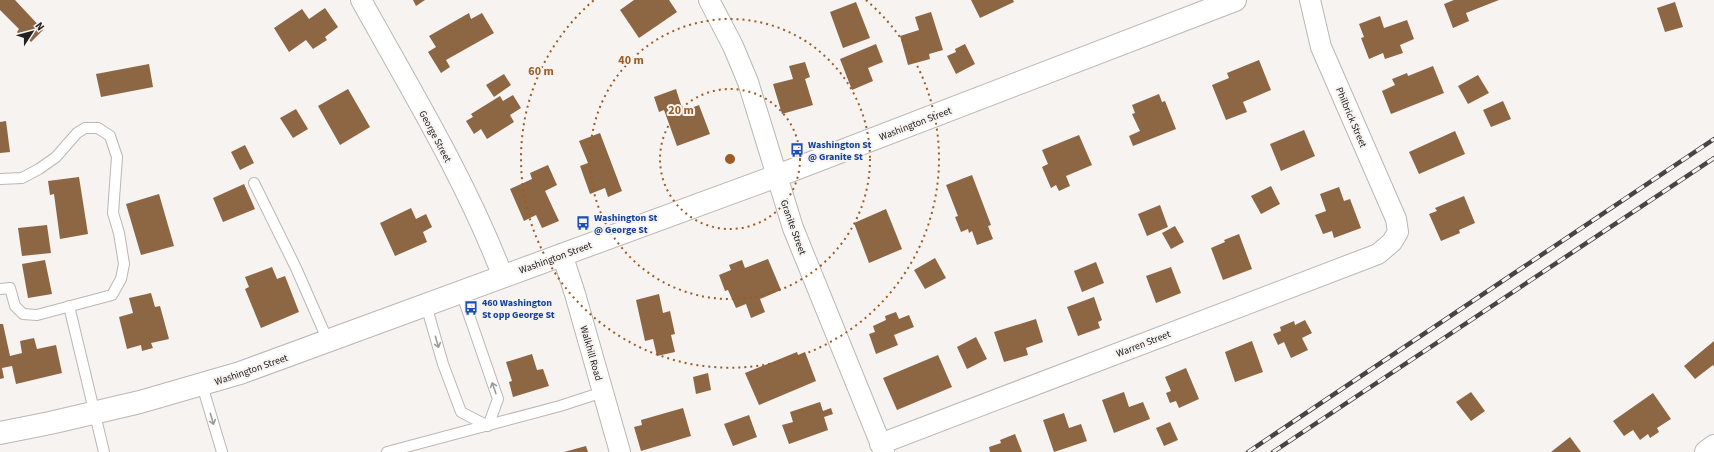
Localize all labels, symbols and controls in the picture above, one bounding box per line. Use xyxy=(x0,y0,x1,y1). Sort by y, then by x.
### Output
north arrow xyxy=(12,12,52,52)
text: N xyxy=(31,19,48,34)
text: 40 m xyxy=(618,52,644,69)
text: 60 m xyxy=(528,63,554,80)
street label: Philbrick Street xyxy=(1332,85,1370,150)
text: 20 m xyxy=(668,102,694,119)
street label: Washington Street xyxy=(877,103,954,144)
street label: George Street xyxy=(416,108,455,165)
place label: Washington St @ Granite St xyxy=(808,138,871,164)
bus stop icon: Washington St @ Granite St xyxy=(789,142,805,158)
centre of rings xyxy=(723,152,737,166)
street label: Granite Street xyxy=(777,198,810,257)
place label: Washington St @ George St xyxy=(594,211,657,237)
bus stop icon: Washington St @ George St xyxy=(575,215,591,231)
street label: Washington Street xyxy=(517,238,594,278)
place label: 460 Washington St opp George St xyxy=(482,296,555,322)
bus stop icon: 460 Washington St opp George St xyxy=(463,300,479,316)
street label: Walkhill Road xyxy=(576,324,606,382)
street label: Warren Street xyxy=(1114,327,1173,361)
one-way arrow xyxy=(434,335,441,348)
street label: Washington Street xyxy=(213,351,290,389)
one-way arrow xyxy=(489,383,497,395)
one-way arrow xyxy=(209,412,216,425)

